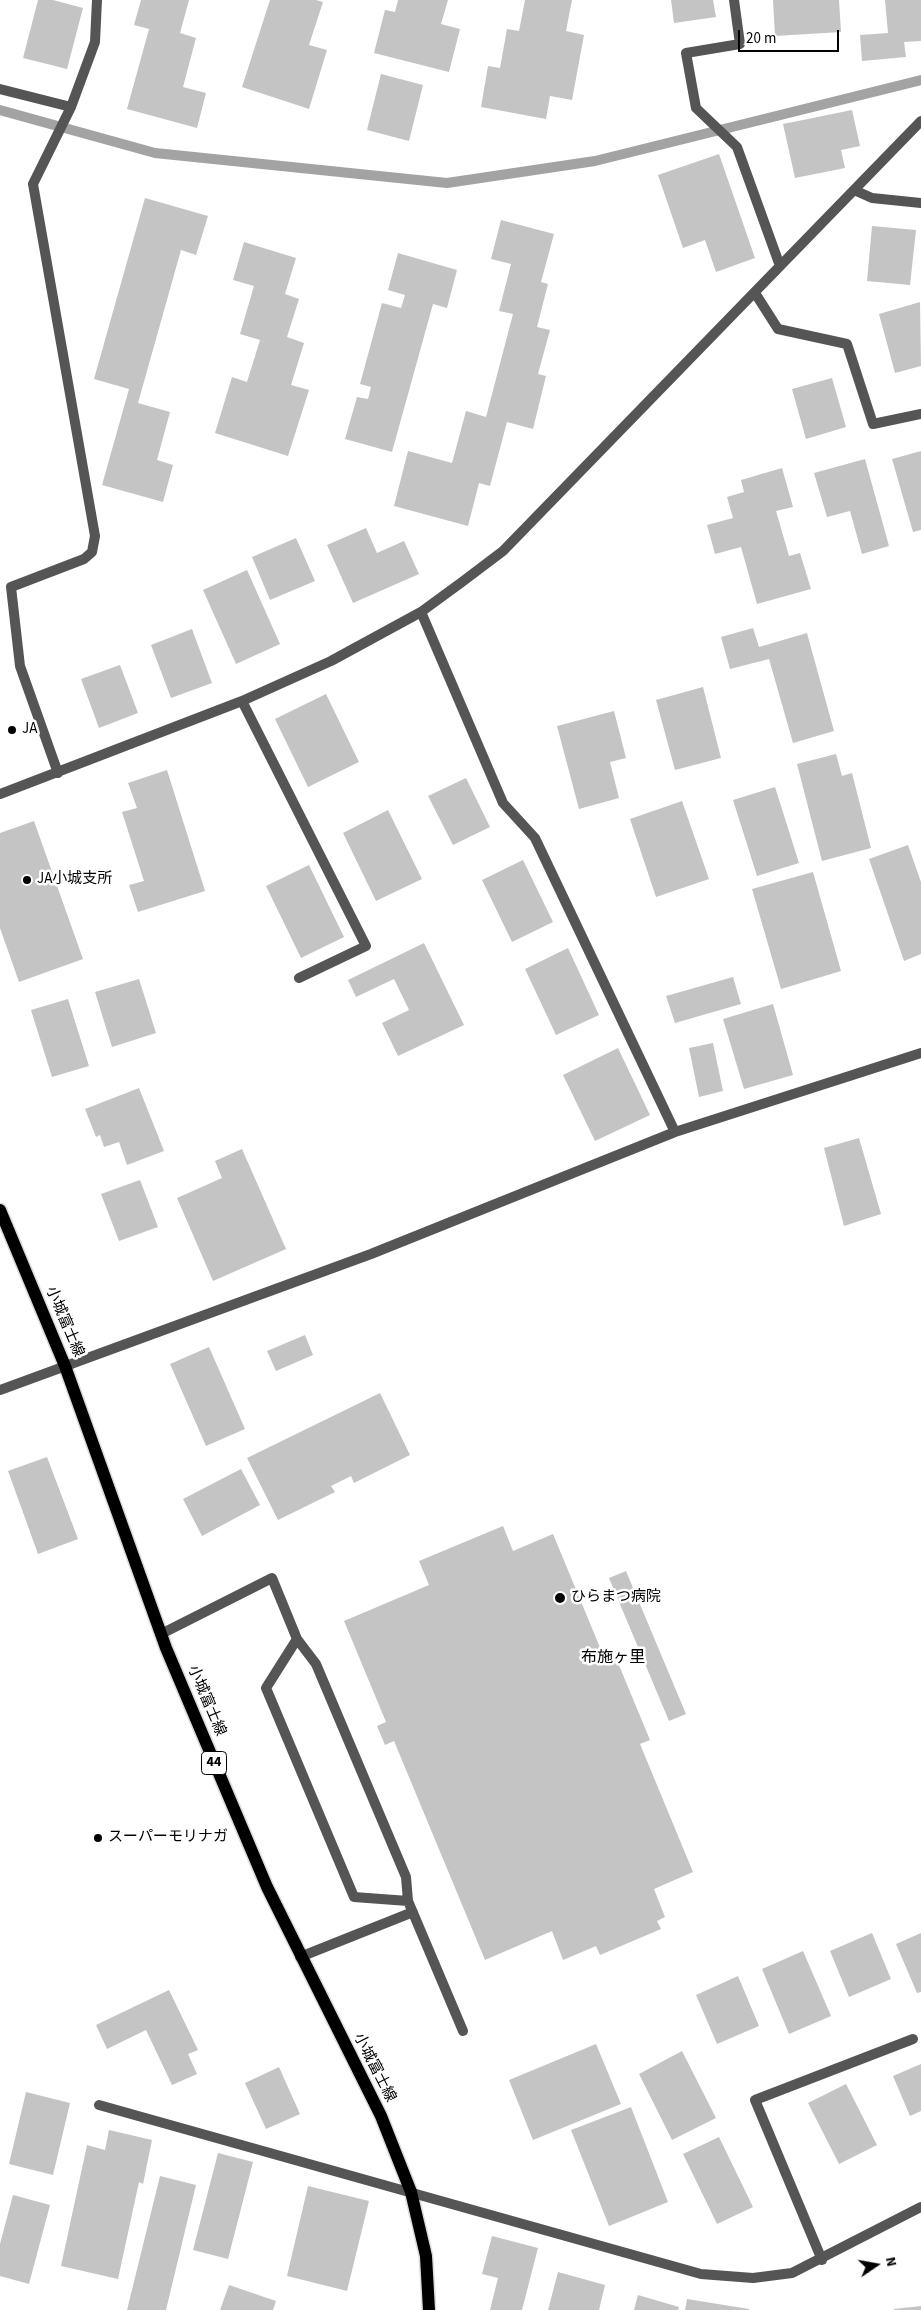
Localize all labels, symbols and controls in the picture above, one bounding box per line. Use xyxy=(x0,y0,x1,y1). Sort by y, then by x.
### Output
scale bar xyxy=(741,20,842,52)
text: 20 m xyxy=(746,28,776,49)
place label: JA xyxy=(22,721,37,739)
marker: JA xyxy=(6,724,18,736)
place label: JA小城支所 xyxy=(37,871,112,889)
marker: JA小城支所 xyxy=(21,874,33,886)
street label: 小城富士線 xyxy=(41,1284,87,1360)
place label: ひらまつ病院 xyxy=(571,1589,661,1607)
marker: ひらまつ病院 xyxy=(553,1591,567,1605)
district label: 布施ヶ里 xyxy=(581,1648,645,1668)
street label: 小城富士線 xyxy=(183,1663,229,1739)
road number: 44 xyxy=(202,1752,226,1775)
place label: スーパーモリナガ xyxy=(108,1829,228,1847)
marker: スーパーモリナガ xyxy=(92,1832,104,1844)
street label: 小城富士線 xyxy=(349,2031,399,2105)
north arrow xyxy=(851,2240,901,2290)
text: N xyxy=(880,2255,901,2269)

